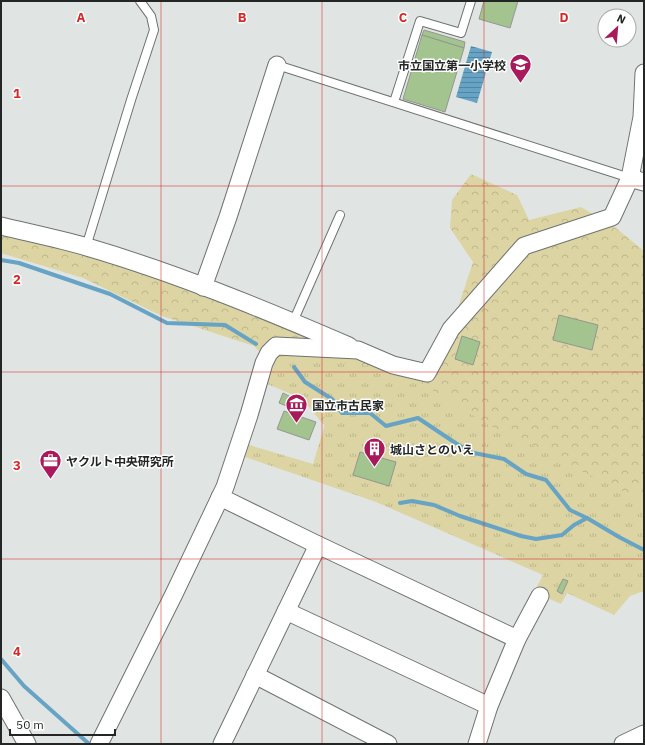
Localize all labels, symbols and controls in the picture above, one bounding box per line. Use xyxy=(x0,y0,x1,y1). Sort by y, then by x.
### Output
north arrow xyxy=(597,8,637,48)
text: A xyxy=(77,9,86,26)
text: B xyxy=(238,9,247,26)
text: C xyxy=(399,9,408,26)
text: D xyxy=(559,9,569,26)
text: N xyxy=(615,11,628,27)
school or university icon: 市立国立第一小学校 xyxy=(508,52,534,85)
place label: 市立国立第一小学校 xyxy=(398,58,506,73)
text: 1 xyxy=(13,85,21,102)
text: 2 xyxy=(13,271,21,288)
museum icon: 国立市古民家 xyxy=(284,392,310,425)
place label: 国立市古民家 xyxy=(312,398,384,413)
building icon: 城山さとのいえ xyxy=(362,436,388,469)
place label: 城山さとのいえ xyxy=(390,442,474,457)
office icon: ヤクルト中央研究所 xyxy=(37,448,63,481)
place label: ヤクルト中央研究所 xyxy=(66,454,174,469)
text: 3 xyxy=(13,457,21,474)
text: 4 xyxy=(13,643,21,660)
scale bar xyxy=(10,711,115,737)
text: 50 m xyxy=(16,717,44,732)

